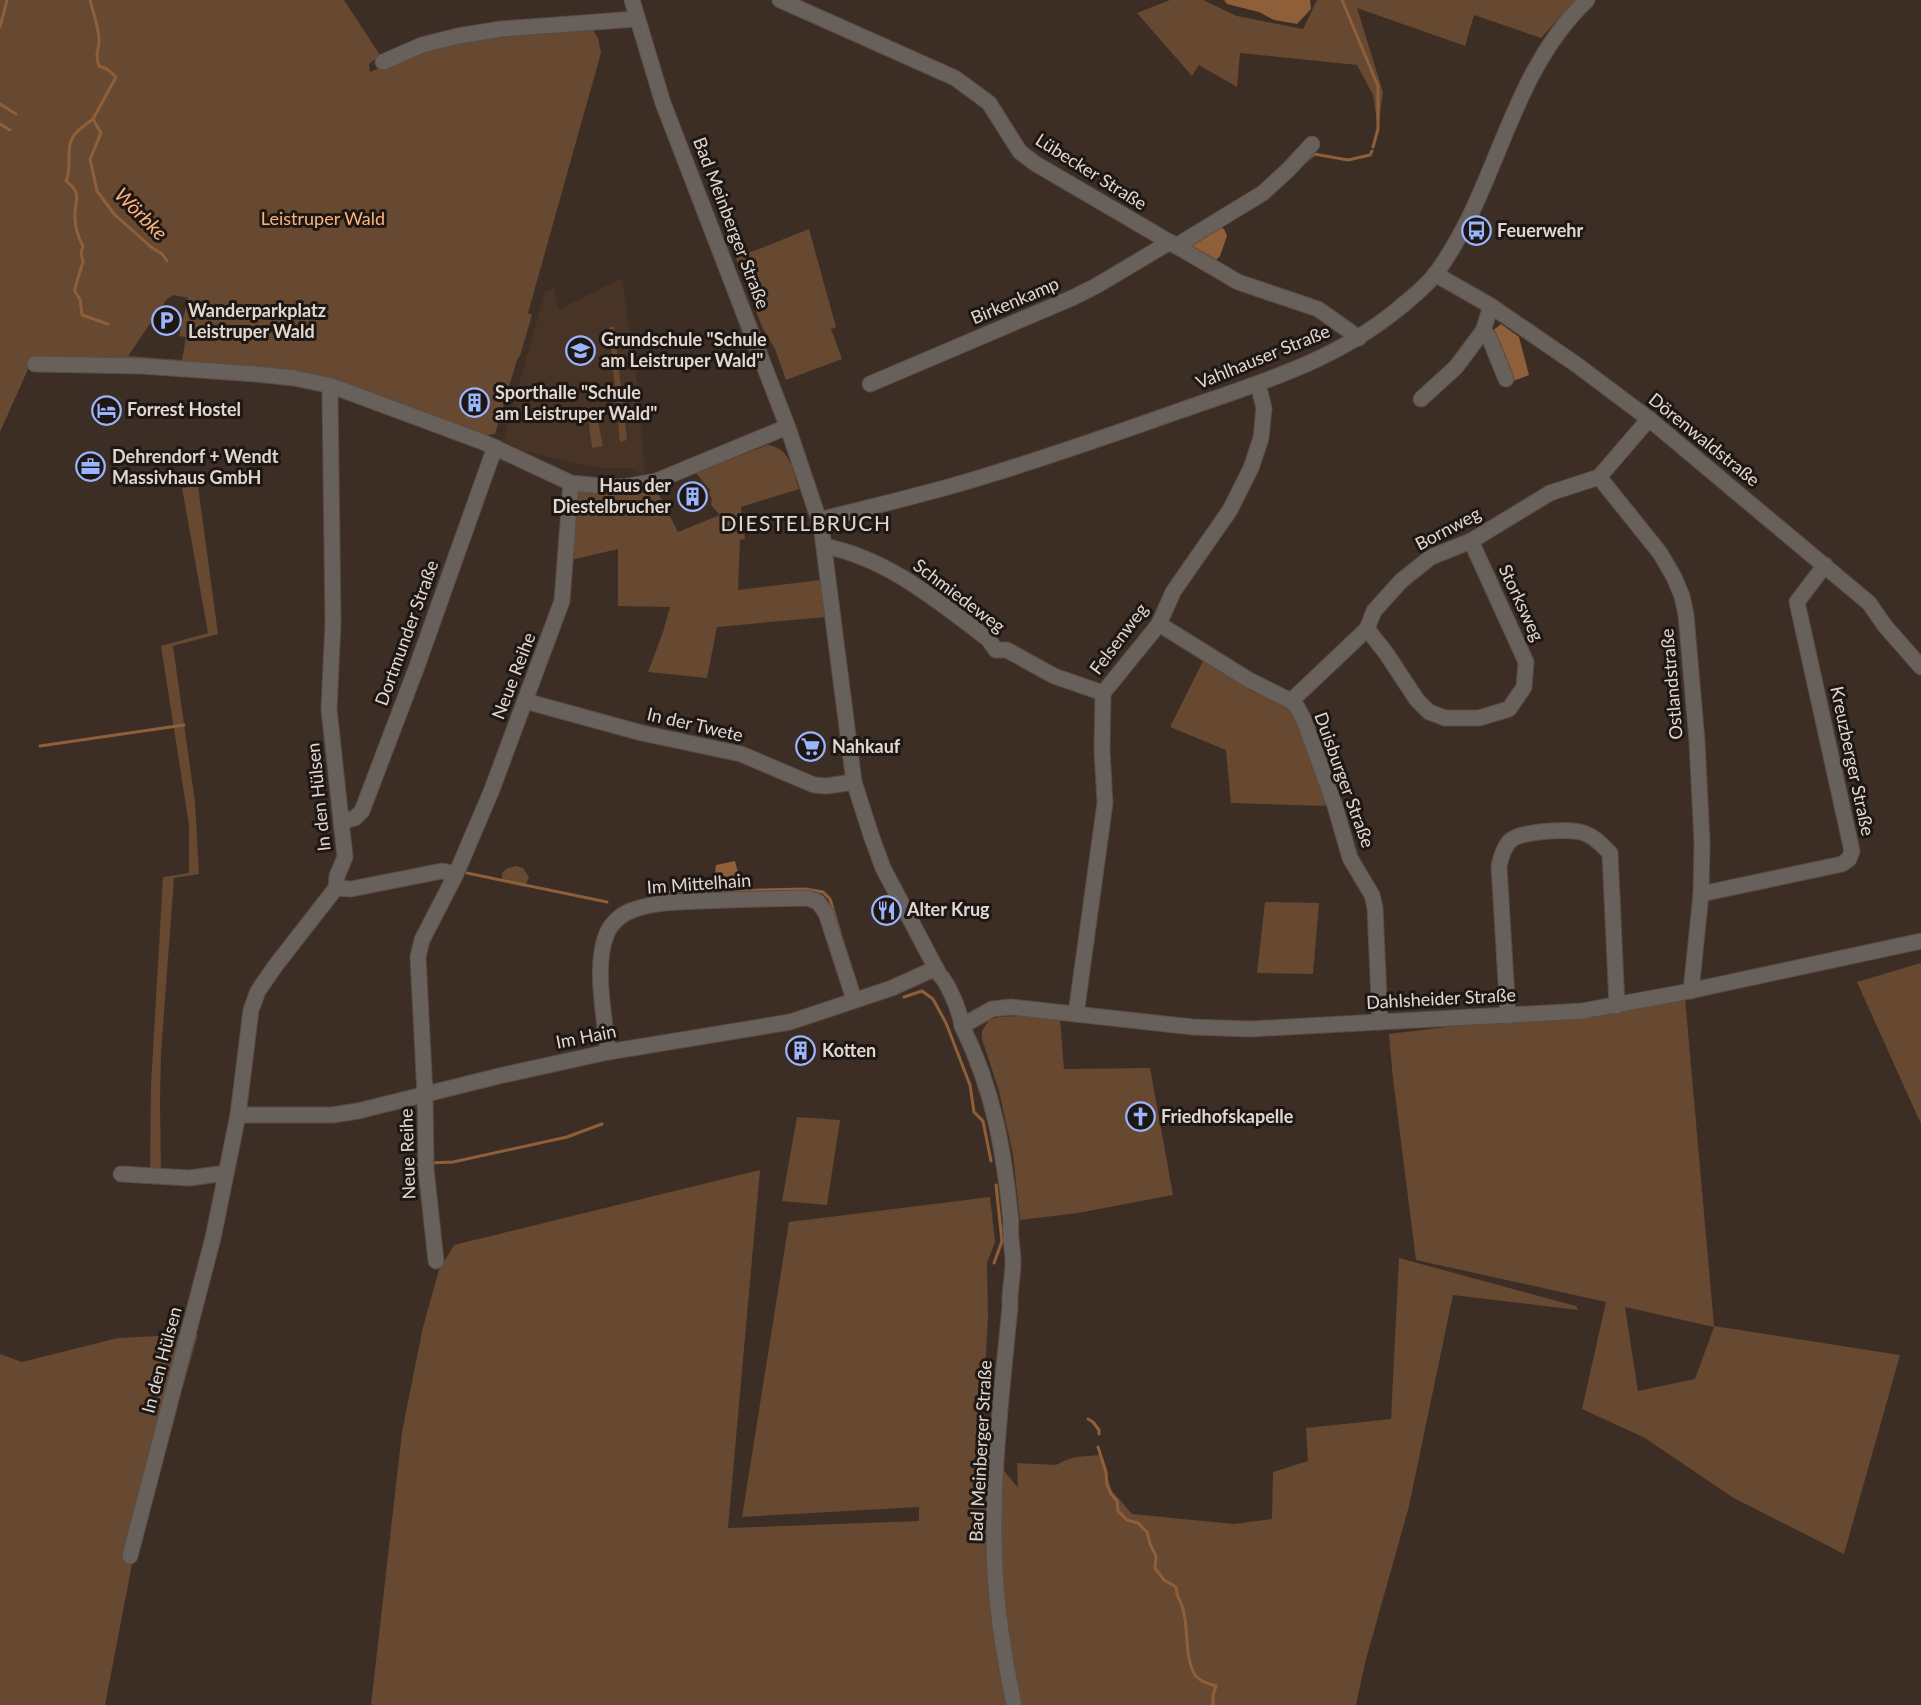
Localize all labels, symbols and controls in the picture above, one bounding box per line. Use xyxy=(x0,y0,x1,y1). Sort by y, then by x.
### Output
street label: Lübecker Straße xyxy=(1032,128,1151,214)
street label: Bad Meinberger Straße xyxy=(689,134,775,312)
water label: Wörbke xyxy=(110,182,173,245)
park label: Leistruper Wald xyxy=(261,207,385,229)
bus stop icon: Feuerwehr xyxy=(1460,215,1492,247)
place label: Feuerwehr xyxy=(1497,219,1584,241)
street label: Birkenkamp xyxy=(967,272,1062,328)
place label: Wanderparkplatz Leistruper Wald xyxy=(188,299,326,342)
parking icon: Wanderparkplatz Leistruper Wald xyxy=(151,305,183,337)
street label: Vahlhauser Straße xyxy=(1193,319,1333,393)
place label: Grundschule "Schule am Leistruper Wald" xyxy=(601,328,767,371)
school or university icon: Grundschule "Schule am Leistruper Wald" xyxy=(564,334,596,366)
place label: Sporthalle "Schule am Leistruper Wald" xyxy=(495,381,657,424)
building icon: Sporthalle "Schule am Leistruper Wald" xyxy=(458,387,490,419)
street label: Dörenwaldstraße xyxy=(1645,388,1765,491)
hotel icon: Forrest Hostel xyxy=(90,394,122,426)
place label: Forrest Hostel xyxy=(127,398,241,420)
place label: Dehrendorf + Wendt Massivhaus GmbH xyxy=(112,445,279,488)
office icon: Dehrendorf + Wendt Massivhaus GmbH xyxy=(75,451,107,483)
place label: Haus der Diestelbrucher xyxy=(552,474,671,517)
building icon: Haus der Diestelbrucher xyxy=(676,480,708,512)
street label: Bornweg xyxy=(1411,502,1484,555)
district label: DIESTELBRUCH xyxy=(721,510,891,535)
street label: Schmiedeweg xyxy=(909,554,1010,637)
street label: Dortmunder Straße xyxy=(370,557,443,708)
street label: Storksweg xyxy=(1495,561,1549,645)
street label: Felsenweg xyxy=(1084,599,1152,678)
street label: Ostlandstraße xyxy=(1655,628,1687,741)
street label: Neue Reihe xyxy=(486,629,540,722)
street label: Kreuzberger Straße xyxy=(1826,684,1880,838)
street label: In der Twete xyxy=(645,702,745,746)
street label: Duisburger Straße xyxy=(1310,709,1380,851)
supermarket icon: Nahkauf xyxy=(795,731,827,763)
place label: Nahkauf xyxy=(832,735,901,757)
street label: In den Hülsen xyxy=(301,742,335,852)
street label: Im Mittelhain xyxy=(646,868,752,898)
restaurant icon: Alter Krug xyxy=(870,894,902,926)
place label: Alter Krug xyxy=(906,898,990,920)
street label: Dahlsheider Straße xyxy=(1366,983,1516,1013)
street label: Im Hain xyxy=(554,1019,618,1053)
building icon: Kotten xyxy=(785,1035,817,1067)
place label: Kotten xyxy=(822,1039,876,1061)
church icon: Friedhofskapelle xyxy=(1124,1101,1156,1133)
place label: Friedhofskapelle xyxy=(1161,1105,1294,1127)
street label: Neue Reihe xyxy=(394,1108,420,1200)
street label: In den Hülsen xyxy=(136,1304,186,1415)
street label: Bad Meinberger Straße xyxy=(964,1360,996,1542)

